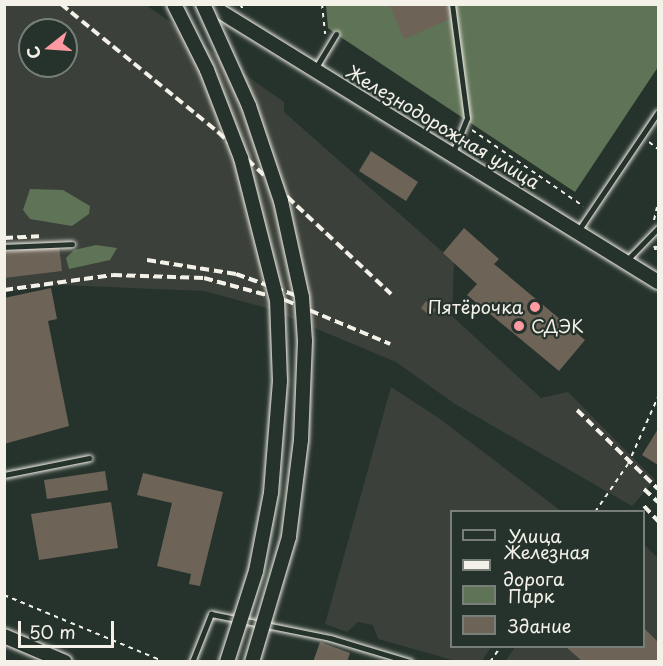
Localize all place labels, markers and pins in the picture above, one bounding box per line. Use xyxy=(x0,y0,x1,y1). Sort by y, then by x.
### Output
place label: Пятёрочка xyxy=(428,296,523,318)
marker: Пятёрочка xyxy=(528,300,542,314)
place label: СДЭК xyxy=(531,315,584,337)
marker: СДЭК xyxy=(512,319,526,333)

